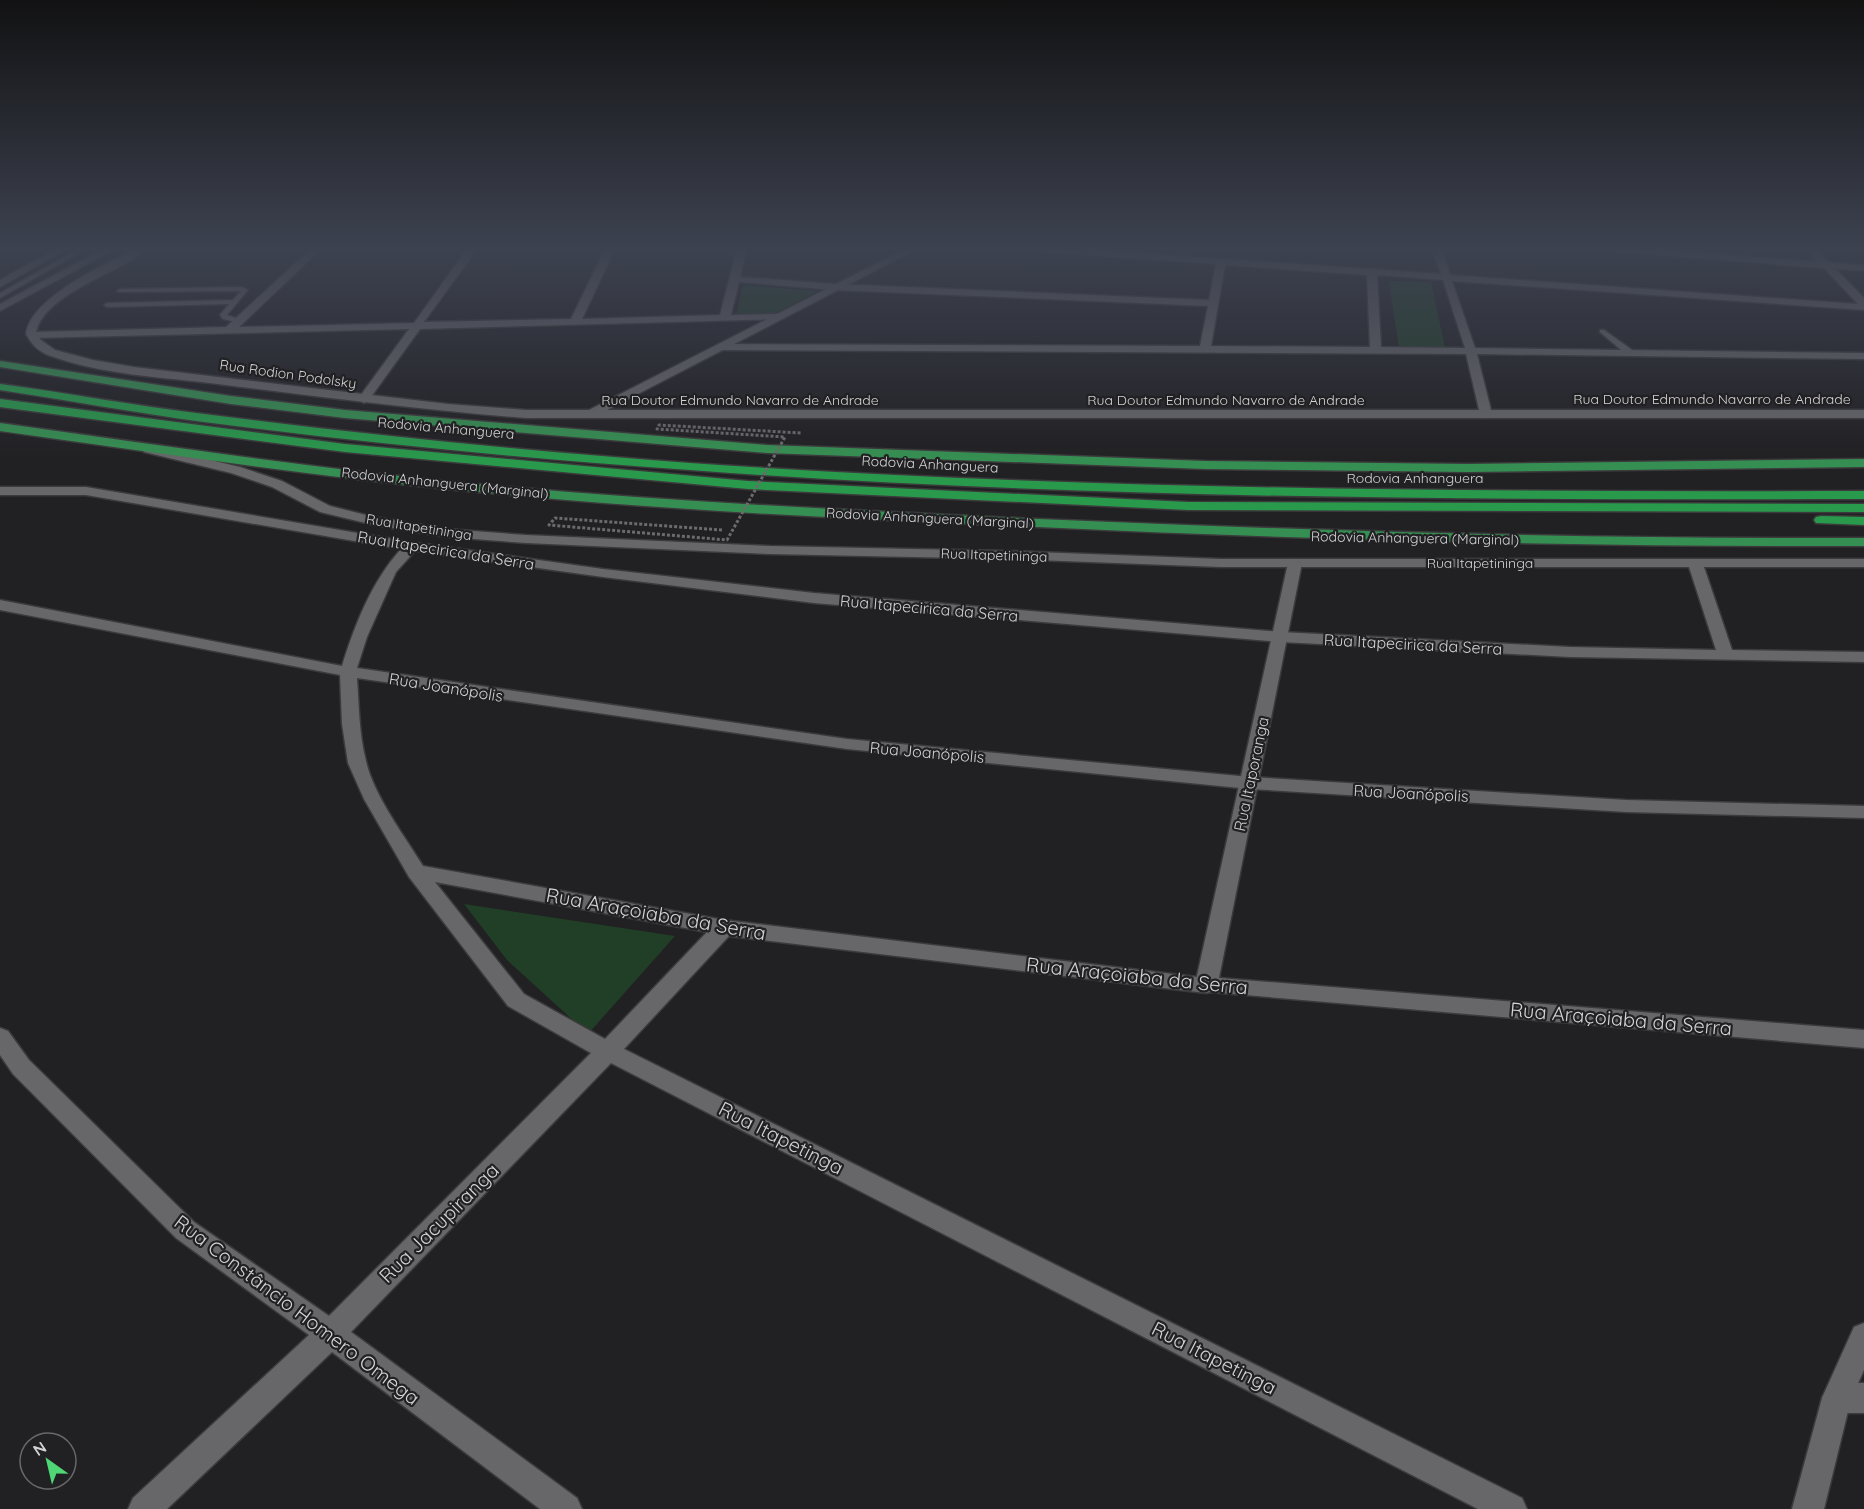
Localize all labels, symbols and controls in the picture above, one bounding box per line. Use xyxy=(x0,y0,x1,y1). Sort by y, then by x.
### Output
street label: Rua Rodion Podolsky xyxy=(218,355,358,393)
street label: Rua Doutor Edmundo Navarro de Andrade xyxy=(1573,390,1851,408)
street label: Rua Doutor Edmundo Navarro de Andrade xyxy=(601,391,879,409)
street label: Rua Doutor Edmundo Navarro de Andrade xyxy=(1087,391,1365,409)
street label: Rodovia Anhanguera xyxy=(377,413,515,443)
street label: Rodovia Anhanguera xyxy=(861,451,999,477)
street label: Rodovia Anhanguera (Marginal) xyxy=(340,463,550,503)
street label: Rodovia Anhanguera xyxy=(1346,469,1484,487)
street label: Rodovia Anhanguera (Marginal) xyxy=(826,504,1034,532)
street label: Rua Itapetininga xyxy=(365,510,473,544)
street label: Rua Itapecirica da Serra xyxy=(356,526,536,574)
street label: Rodovia Anhanguera (Marginal) xyxy=(1311,527,1519,549)
street label: Rua Itapetininga xyxy=(940,544,1048,566)
street label: Rua Itapetininga xyxy=(1427,554,1533,572)
street label: Rua Itapecirica da Serra xyxy=(839,590,1019,626)
street label: Rua Itapecirica da Serra xyxy=(1323,629,1503,659)
street label: Rua Joanópolis xyxy=(388,668,504,706)
street label: Rua Itaporanga xyxy=(1229,715,1273,833)
street label: Rua Joanópolis xyxy=(869,737,985,767)
street label: Rua Joanópolis xyxy=(1353,780,1469,806)
street label: Rua Araçoiaba da Serra xyxy=(544,882,768,945)
street label: Rua Araçoiaba da Serra xyxy=(1025,951,1249,1000)
street label: Rua Araçoiaba da Serra xyxy=(1509,996,1733,1041)
street label: Rua Itapetinga xyxy=(715,1095,848,1180)
street label: Rua Jacupiranga xyxy=(373,1157,504,1288)
street label: Rua Constâncio Homero Omega xyxy=(170,1209,425,1410)
street label: Rua Itapetinga xyxy=(1148,1315,1281,1400)
north arrow xyxy=(18,1431,78,1491)
text: N xyxy=(29,1437,50,1460)

